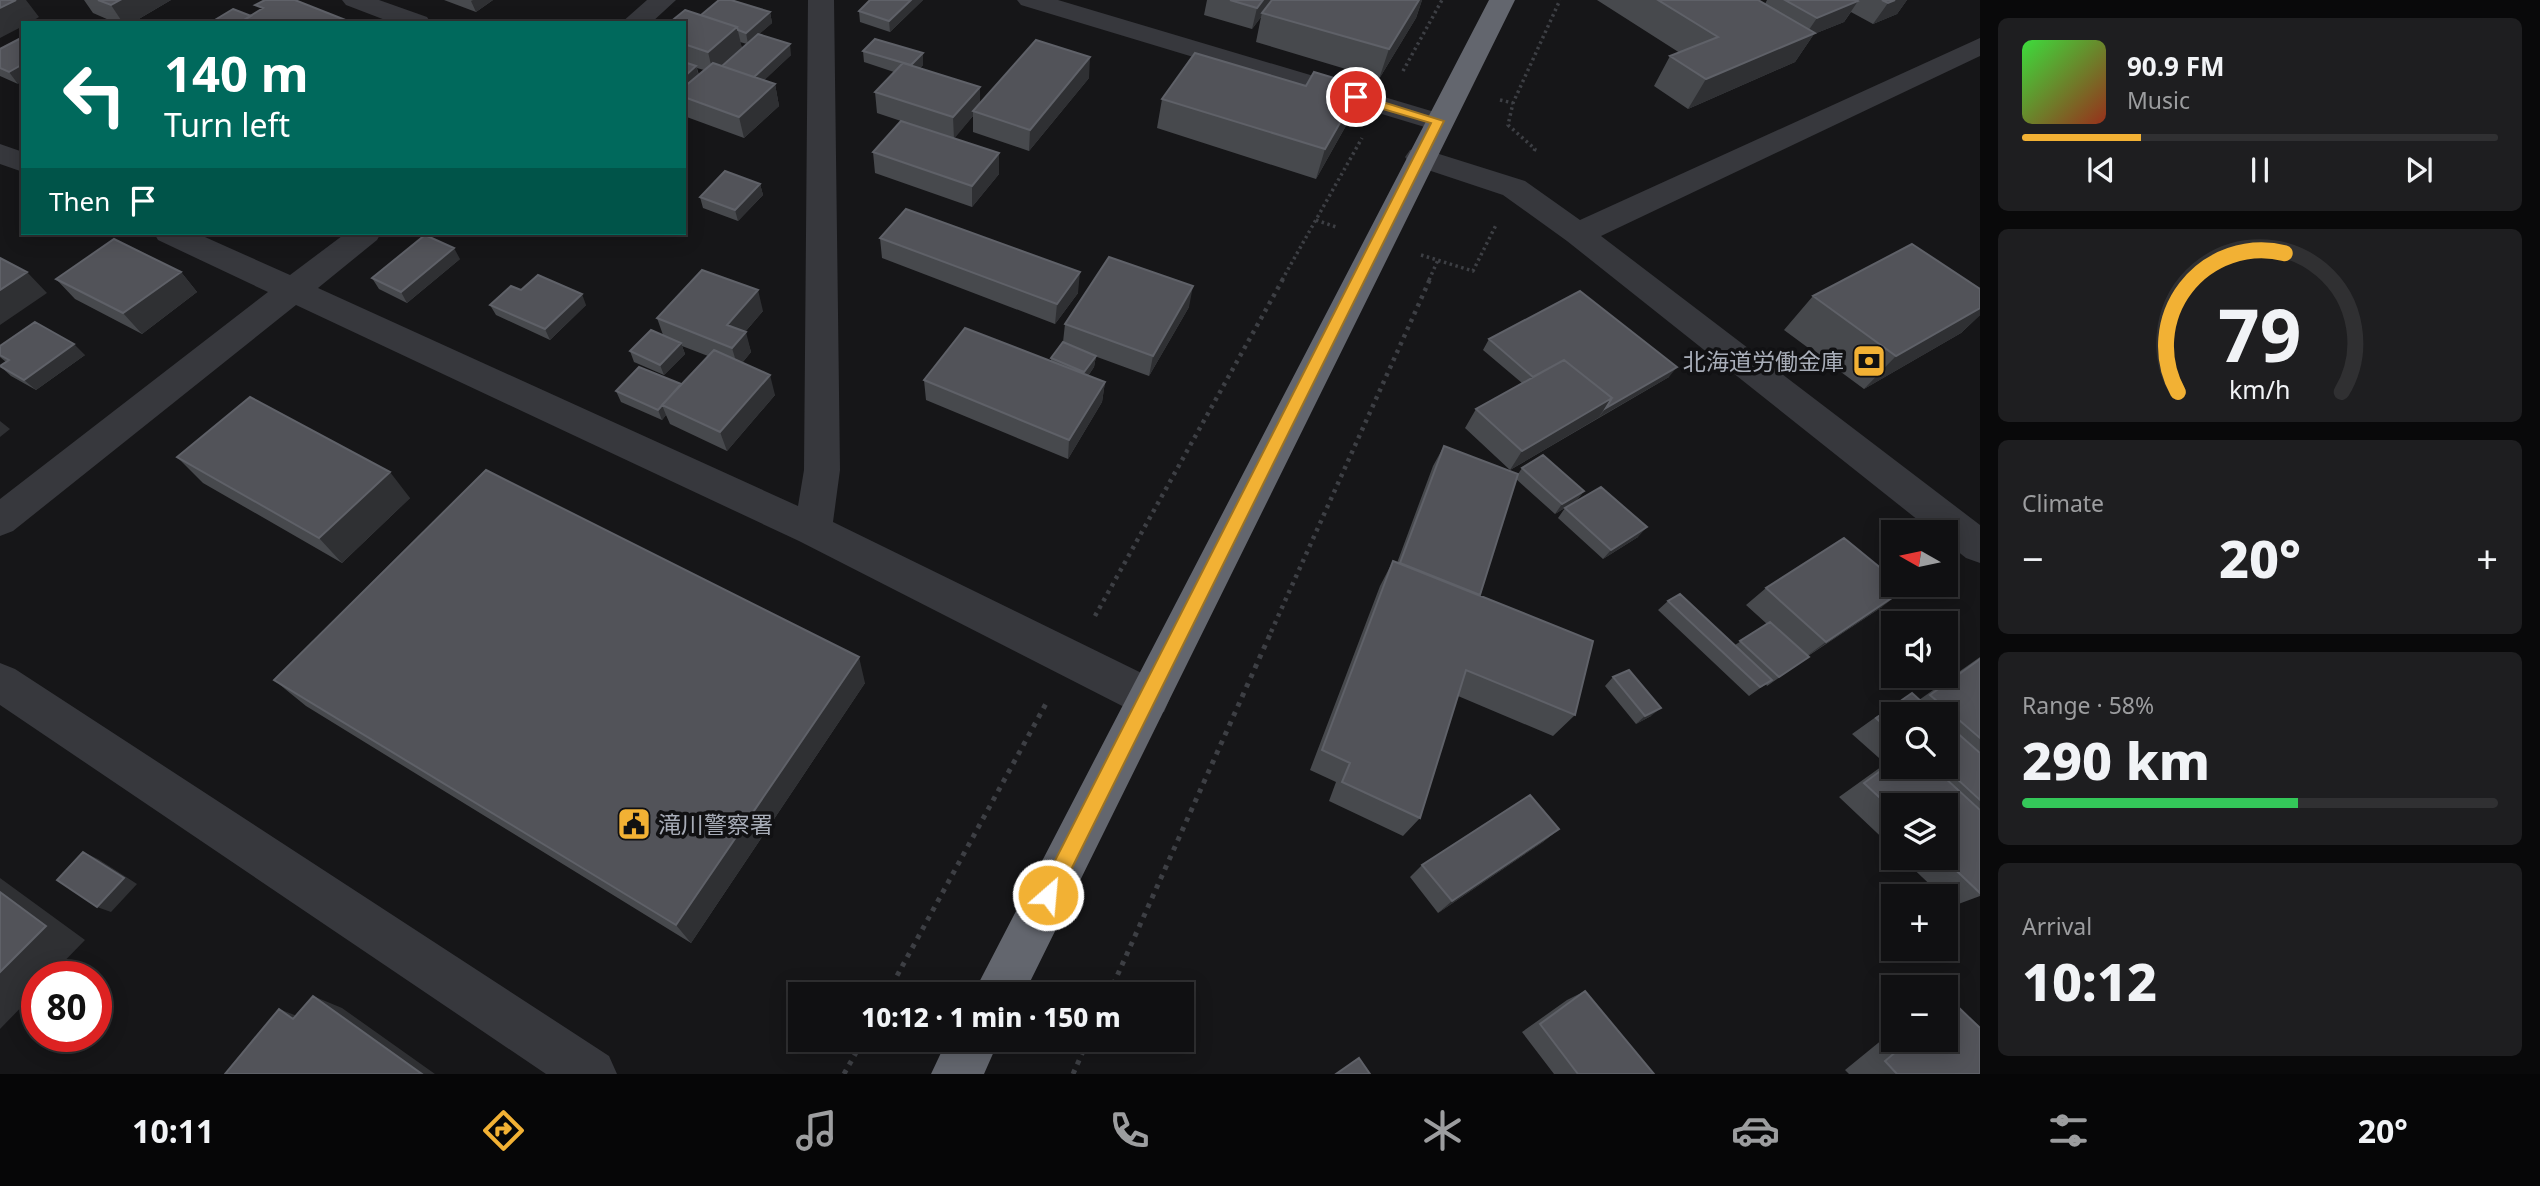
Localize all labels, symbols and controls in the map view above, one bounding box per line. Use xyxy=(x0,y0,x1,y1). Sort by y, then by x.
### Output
text: 140 m xyxy=(164,40,309,106)
text: 90.9 FM xyxy=(2127,48,2224,84)
icon: left xyxy=(49,49,140,140)
pin xyxy=(1326,67,1386,127)
icon: arrive xyxy=(1337,78,1375,116)
text: Music xyxy=(2127,84,2190,116)
text: Turn left xyxy=(164,103,290,146)
icon: previous xyxy=(2082,151,2120,189)
icon: pause xyxy=(2241,151,2279,189)
icon: next xyxy=(2400,151,2438,189)
icon: arrive xyxy=(124,182,162,220)
text: Then xyxy=(49,183,110,219)
text: 79 xyxy=(2218,284,2302,383)
bank icon: 北海道労働金庫 xyxy=(1850,342,1888,380)
place label: 北海道労働金庫 xyxy=(1683,345,1844,377)
text: km/h xyxy=(2229,372,2291,406)
text: Climate xyxy=(2022,487,2104,519)
north arrow xyxy=(1881,520,1958,597)
map controls xyxy=(1881,520,1958,1052)
text: 20° xyxy=(2219,522,2301,593)
text: − xyxy=(2022,532,2044,584)
text: + xyxy=(2476,532,2498,584)
button: sound xyxy=(1881,611,1958,688)
text: Range · 58% xyxy=(2022,689,2154,721)
button: search xyxy=(1881,702,1958,779)
text: 290 km xyxy=(2022,724,2210,795)
button: layers xyxy=(1881,793,1958,870)
public building icon: 滝川警察署 xyxy=(615,805,653,843)
place label: 滝川警察署 xyxy=(658,808,773,840)
position arrow xyxy=(1011,858,1085,932)
button: + xyxy=(1881,884,1958,961)
text: Arrival xyxy=(2022,910,2092,942)
text: 10:12 xyxy=(2022,945,2157,1016)
speed limit sign: 80 xyxy=(21,961,112,1052)
button: − xyxy=(1881,975,1958,1052)
text: 10:12 · 1 min · 150 m xyxy=(861,999,1121,1035)
icon: directions xyxy=(479,1106,528,1155)
icon: music xyxy=(792,1106,841,1155)
icon: phone xyxy=(1105,1106,1154,1155)
icon: climate xyxy=(1418,1106,1467,1155)
icon: car xyxy=(1731,1106,1780,1155)
icon: filters xyxy=(2044,1106,2093,1155)
text: 10:11 xyxy=(132,1109,214,1152)
text: 20° xyxy=(2358,1109,2408,1152)

